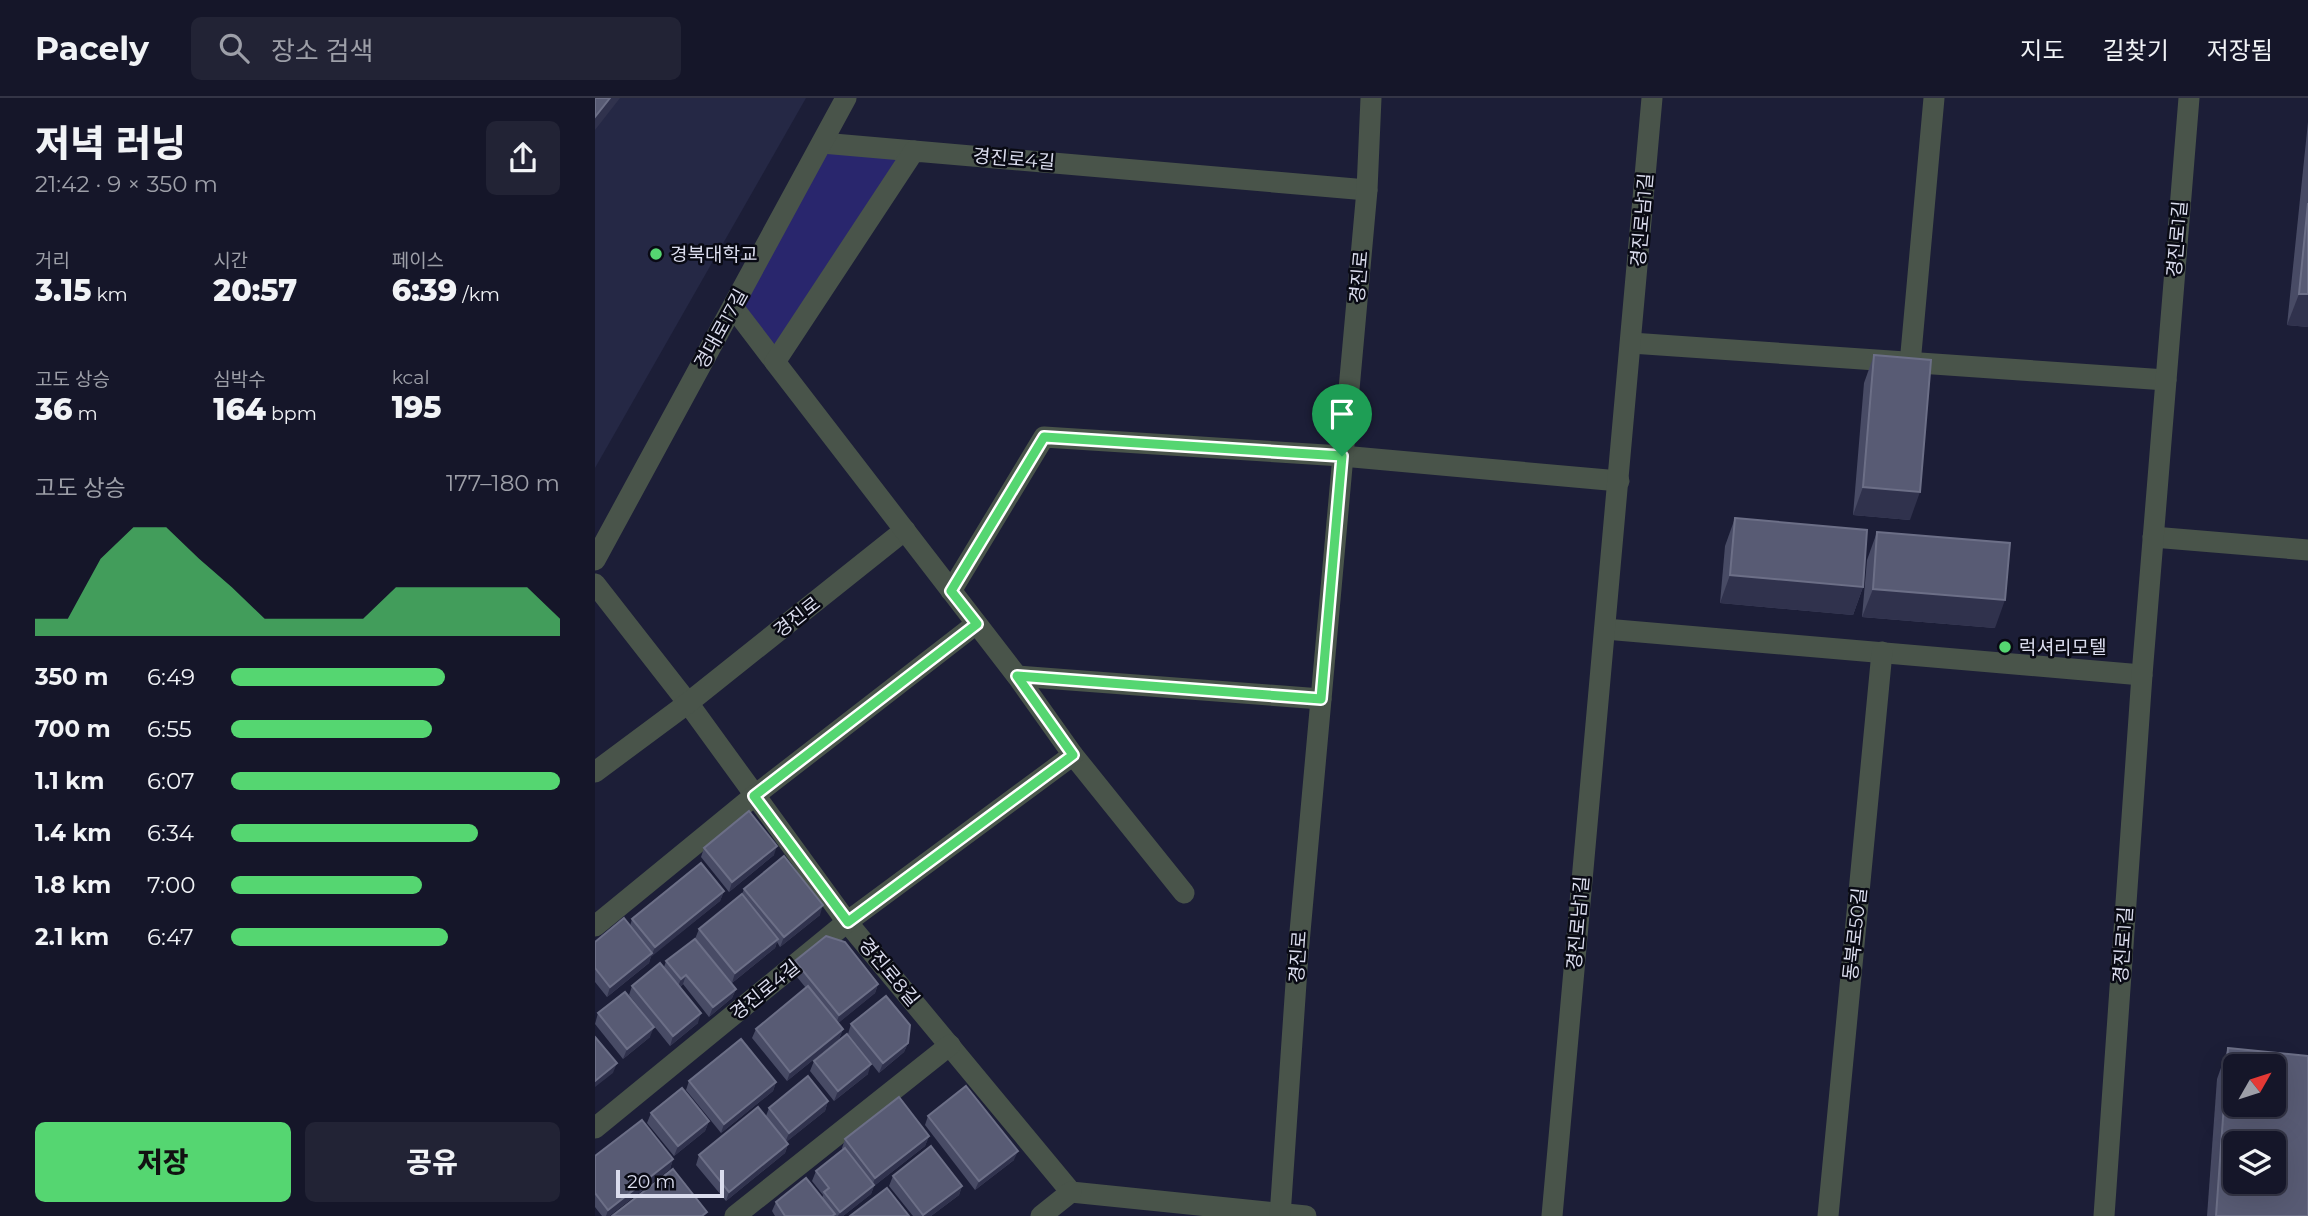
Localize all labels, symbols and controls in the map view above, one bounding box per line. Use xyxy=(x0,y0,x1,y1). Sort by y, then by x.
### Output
search box xyxy=(191,17,681,80)
text: Pacely xyxy=(35,28,149,68)
icon: search xyxy=(215,29,253,67)
text: 장소 검색 xyxy=(271,35,373,67)
text: 지도 xyxy=(2020,36,2065,65)
text: 길찾기 xyxy=(2103,36,2169,65)
text: 저장됨 xyxy=(2207,36,2273,65)
text: 저녁 러닝 xyxy=(35,120,186,167)
button: share xyxy=(486,121,560,195)
street label: 경진로4길 xyxy=(972,144,1056,174)
text: 21:42 · 9 × 350 m xyxy=(35,170,218,198)
street label: 경진로남1길 xyxy=(1626,172,1658,268)
street label: 경진로1길 xyxy=(2162,200,2192,278)
place label: 경북대학교 xyxy=(670,243,757,266)
marker: 경북대학교 xyxy=(648,246,664,262)
text: 거리 xyxy=(35,249,70,272)
text: 시간 xyxy=(213,249,248,272)
text: 페이스 xyxy=(392,249,444,272)
street label: 경진로 xyxy=(1345,250,1373,304)
text: 3.15 xyxy=(35,272,91,309)
text: 20:57 xyxy=(213,272,297,309)
text: 6:39 xyxy=(392,272,457,309)
text: km xyxy=(91,283,128,306)
text: /km xyxy=(457,283,500,306)
street label: 경대로17길 xyxy=(690,285,752,373)
text: kcal xyxy=(392,366,430,389)
text: 고도 상승 xyxy=(35,368,110,391)
text: 심박수 xyxy=(213,368,266,391)
pin xyxy=(1312,384,1372,456)
text: 195 xyxy=(392,389,442,426)
text: 36 xyxy=(35,391,73,428)
text: 164 xyxy=(213,391,266,428)
icon: arrive xyxy=(1323,395,1361,433)
text: m xyxy=(73,402,98,425)
text: bpm xyxy=(266,402,317,425)
text: 177–180 m xyxy=(446,469,560,497)
text: 고도 상승 xyxy=(35,474,126,502)
street label: 경진로 xyxy=(769,592,825,642)
place label: 럭셔리모텔 xyxy=(2019,636,2106,659)
marker: 럭셔리모텔 xyxy=(1997,639,2013,655)
text: 350 m xyxy=(35,663,108,691)
text: 6:49 xyxy=(147,663,195,691)
text: 700 m xyxy=(35,715,111,743)
text: 6:55 xyxy=(147,715,192,743)
text: 1.1 km xyxy=(35,767,104,795)
text: 6:07 xyxy=(147,767,194,795)
text: 1.4 km xyxy=(35,819,112,847)
text: 6:34 xyxy=(147,819,194,847)
text: 1.8 km xyxy=(35,871,111,899)
text: 7:00 xyxy=(147,871,195,899)
street label: 경진로남1길 xyxy=(1562,875,1594,971)
street label: 동북로50길 xyxy=(1839,886,1871,982)
street label: 경진로1길 xyxy=(2109,906,2137,984)
text: 2.1 km xyxy=(35,923,109,951)
text: 6:47 xyxy=(147,923,194,951)
street label: 경진로 xyxy=(1285,930,1311,984)
street label: 경진로8길 xyxy=(854,933,924,1011)
street label: 경진로4길 xyxy=(726,955,804,1025)
north arrow xyxy=(2223,1054,2285,1116)
map controls xyxy=(2223,1054,2286,1194)
button: 저장 xyxy=(35,1122,291,1202)
button: 공유 xyxy=(305,1122,560,1202)
button: layers xyxy=(2223,1131,2286,1194)
scale bar xyxy=(616,1167,725,1199)
text: 20 m xyxy=(627,1170,675,1193)

